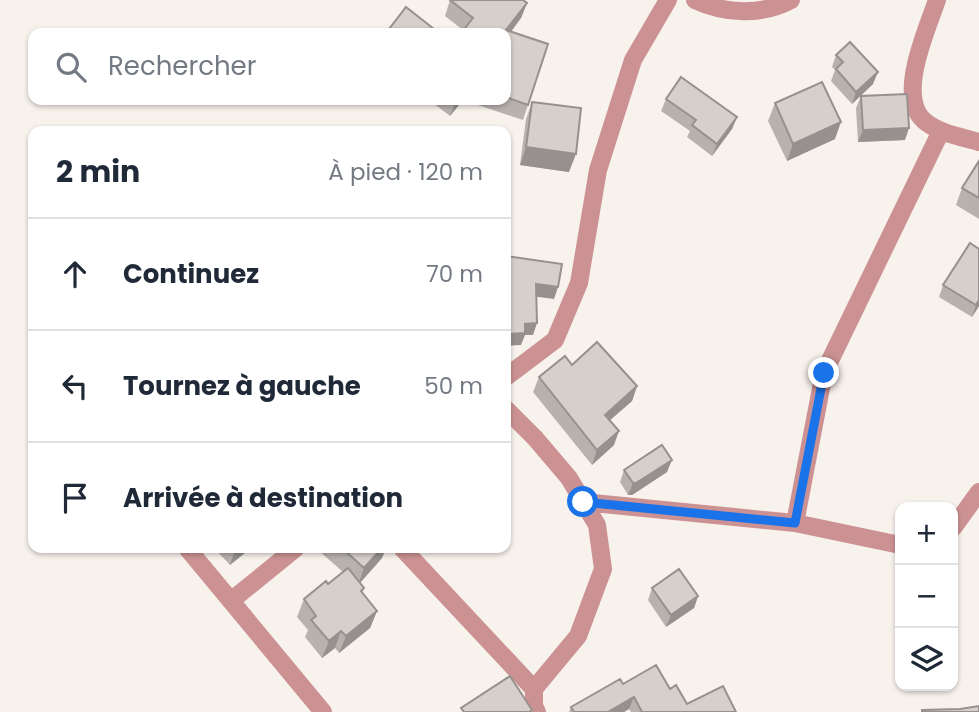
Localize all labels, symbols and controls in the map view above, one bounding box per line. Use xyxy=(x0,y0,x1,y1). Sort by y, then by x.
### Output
search box xyxy=(28,28,511,105)
icon: search xyxy=(52,48,90,86)
text: Rechercher xyxy=(108,48,256,84)
text: 2 min xyxy=(56,150,140,193)
text: À pied · 120 m xyxy=(328,156,483,188)
icon: ahead xyxy=(56,255,94,293)
text: Continuez xyxy=(123,256,259,292)
text: 70 m xyxy=(426,258,483,290)
route end xyxy=(808,357,839,388)
icon: left xyxy=(56,367,94,405)
text: Tournez à gauche xyxy=(123,368,361,404)
text: 50 m xyxy=(424,370,483,402)
icon: arrive xyxy=(56,479,94,517)
text: Arrivée à destination xyxy=(123,480,403,516)
route start xyxy=(567,486,598,517)
map controls xyxy=(895,502,958,691)
button: + xyxy=(895,502,958,565)
button: − xyxy=(895,565,958,628)
button: layers xyxy=(895,628,958,691)

